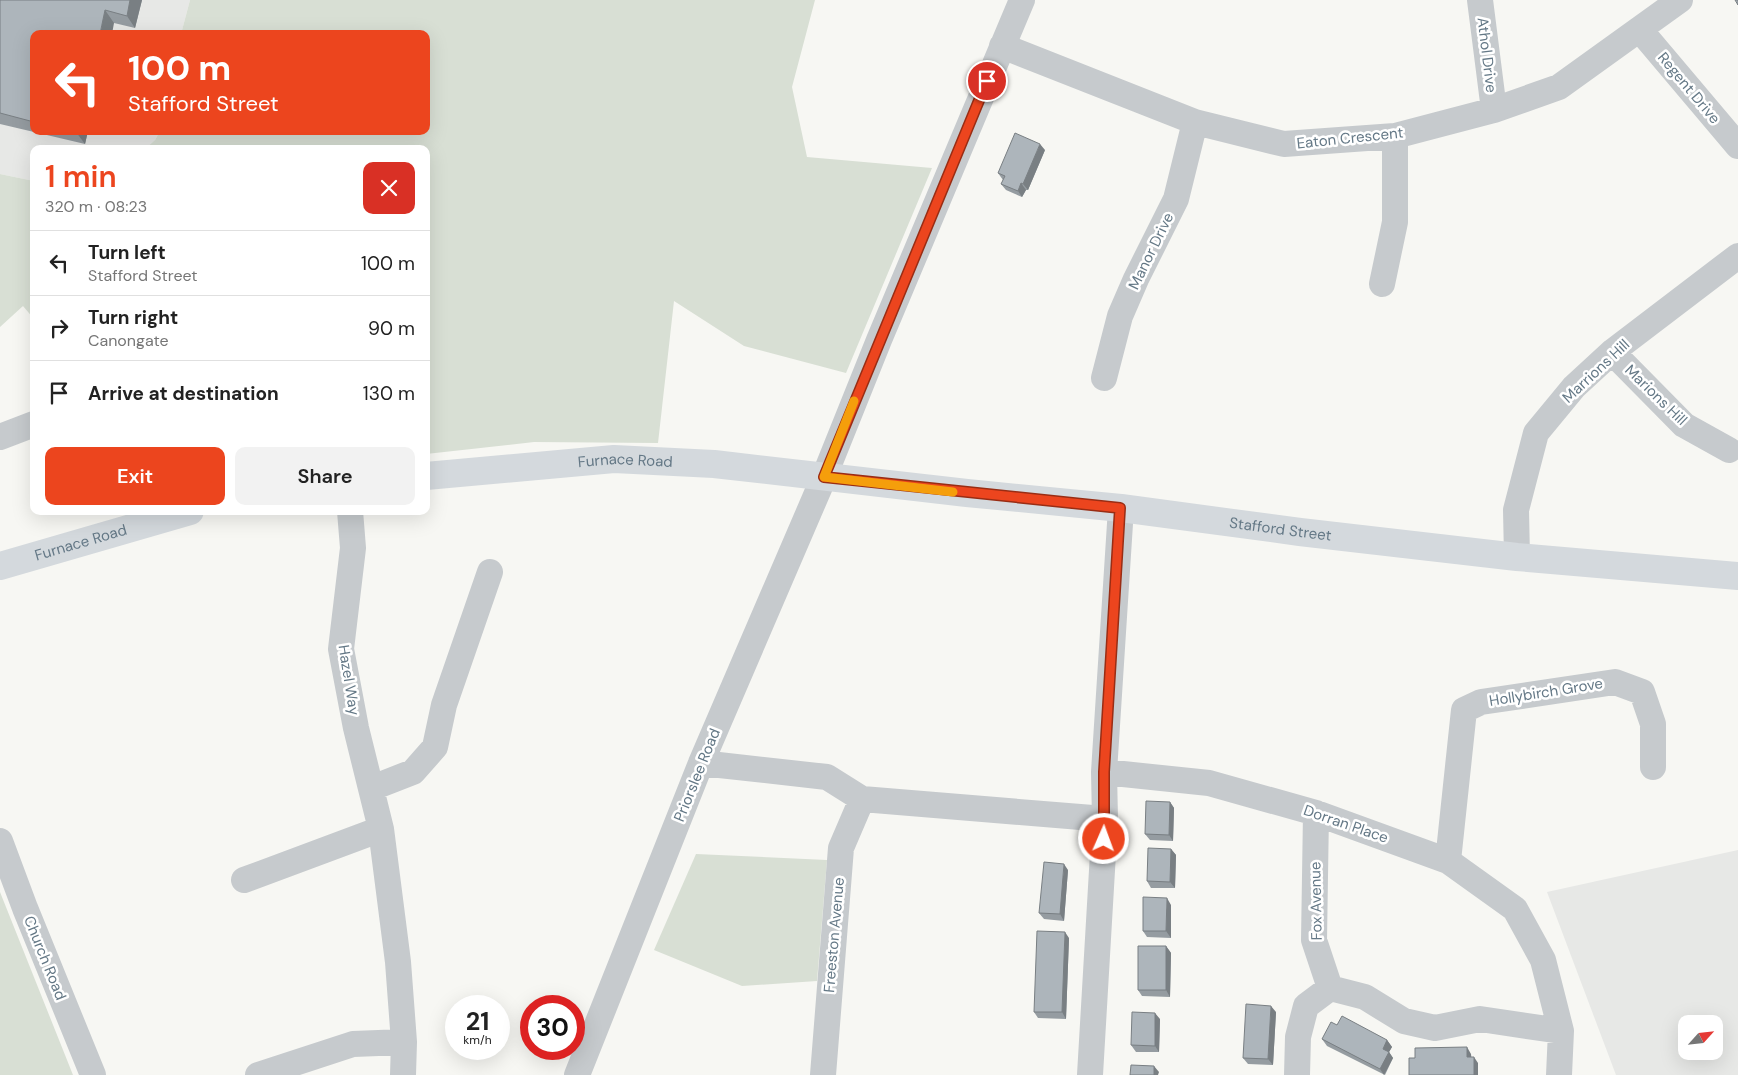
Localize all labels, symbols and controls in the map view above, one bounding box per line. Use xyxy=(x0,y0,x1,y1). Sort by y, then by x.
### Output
street label: Athol Drive xyxy=(1472,16,1502,94)
text: 100 m xyxy=(128,45,231,91)
street label: Regent Drive xyxy=(1653,48,1725,128)
icon: left xyxy=(45,50,110,115)
pin xyxy=(966,60,1008,102)
icon: arrive xyxy=(973,67,1001,95)
text: Stafford Street xyxy=(128,89,279,118)
street label: Eaton Crescent xyxy=(1296,122,1404,154)
text: 1 min xyxy=(45,157,117,196)
button: close xyxy=(363,162,415,214)
text: 320 m · 08:23 xyxy=(45,196,147,217)
street label: Manor Drive xyxy=(1124,209,1178,293)
text: Turn left xyxy=(88,240,166,265)
icon: left xyxy=(45,249,73,277)
text: 100 m xyxy=(361,251,415,276)
text: Stafford Street xyxy=(88,265,198,286)
text: Turn right xyxy=(88,305,178,330)
icon: right xyxy=(45,314,73,342)
text: 90 m xyxy=(368,316,415,341)
text: Canongate xyxy=(88,330,169,351)
street label: Marrions Hill xyxy=(1558,335,1634,407)
street label: Marions Hill xyxy=(1620,360,1692,430)
icon: arrive xyxy=(45,379,73,407)
text: Arrive at destination xyxy=(88,381,279,406)
text: 130 m xyxy=(363,381,415,406)
button: Exit xyxy=(45,447,225,505)
button: Share xyxy=(235,447,415,505)
street label: Furnace Road xyxy=(577,449,673,472)
street label: Stafford Street xyxy=(1228,513,1333,546)
street label: Furnace Road xyxy=(32,520,129,565)
street label: Hazel Way xyxy=(334,643,365,717)
street label: Hollybirch Grove xyxy=(1488,673,1604,711)
street label: Priorslee Road xyxy=(669,725,725,825)
street label: Dorran Place xyxy=(1301,800,1391,848)
position arrow xyxy=(1077,812,1129,864)
street label: Fox Avenue xyxy=(1305,861,1327,941)
street label: Freeston Avenue xyxy=(819,877,849,993)
street label: Church Road xyxy=(19,913,71,1003)
speed limit sign: 30 xyxy=(520,995,585,1060)
text: 21 xyxy=(466,1005,489,1038)
north arrow xyxy=(1678,1015,1722,1060)
map controls xyxy=(1678,1015,1723,1060)
text: km/h xyxy=(463,1032,492,1048)

